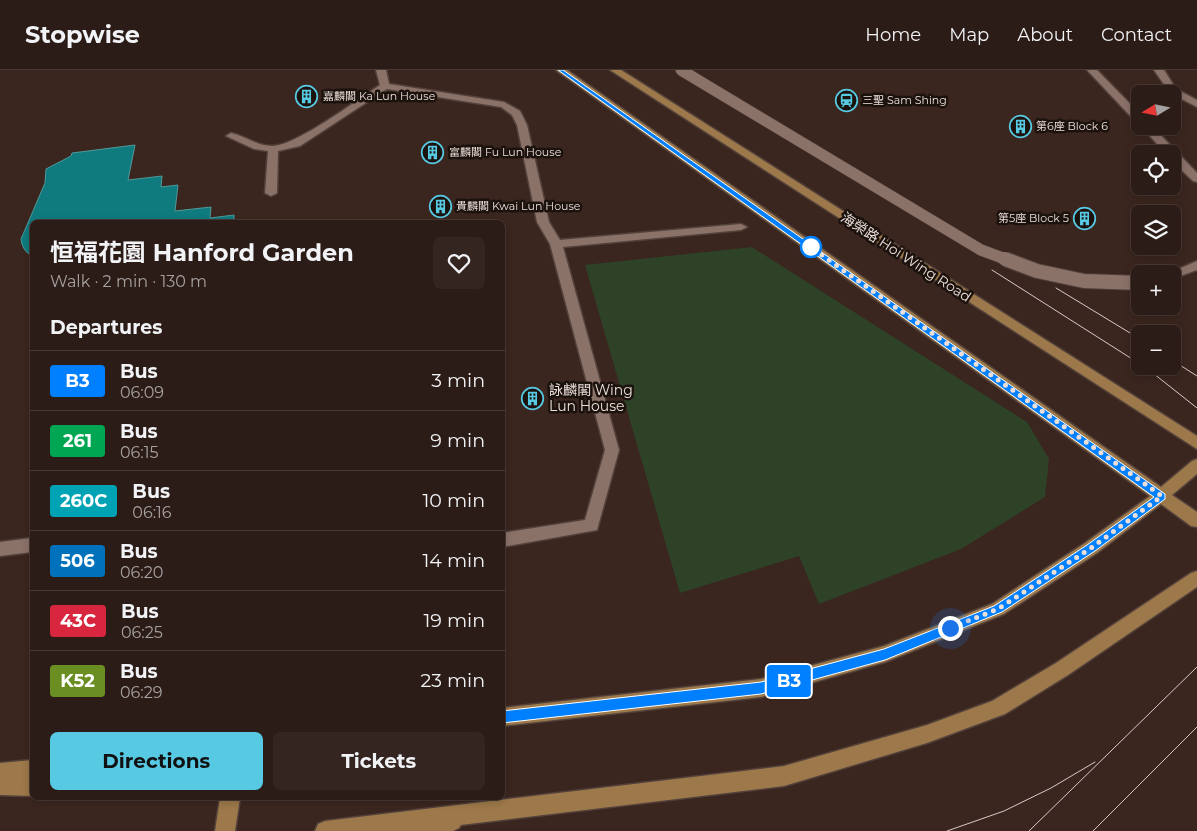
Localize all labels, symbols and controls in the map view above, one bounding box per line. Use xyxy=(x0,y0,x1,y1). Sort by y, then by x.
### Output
text: Stopwise xyxy=(25,20,140,49)
text: Home xyxy=(865,24,921,46)
text: Map xyxy=(949,24,989,46)
text: About xyxy=(1017,24,1073,46)
text: Contact xyxy=(1101,24,1172,46)
building icon: 嘉麟閣 Ka Lun House xyxy=(295,84,319,108)
north arrow xyxy=(1131,85,1181,135)
map controls xyxy=(1131,85,1181,375)
station icon: 三聖 Sam Shing xyxy=(834,88,858,112)
place label: 嘉麟閣 Ka Lun House xyxy=(323,89,436,103)
place label: 三聖 Sam Shing xyxy=(862,93,947,107)
building icon: 第6座 Block 6 xyxy=(1008,114,1032,138)
place label: 第6座 Block 6 xyxy=(1036,119,1108,133)
building icon: 富麟閣 Fu Lun House xyxy=(421,140,445,164)
place label: 富麟閣 Fu Lun House xyxy=(449,145,562,159)
button: locate xyxy=(1131,145,1181,195)
building icon: 貴麟閣 Kwai Lun House xyxy=(428,194,452,218)
place label: 貴麟閣 Kwai Lun House xyxy=(456,199,581,213)
button: layers xyxy=(1131,205,1181,255)
building icon: 第5座 Block 5 xyxy=(1073,206,1097,230)
street label: 海榮路 Hoi Wing Road xyxy=(837,208,975,306)
place label: 第5座 Block 5 xyxy=(998,211,1069,225)
unlabelled marker xyxy=(800,236,822,258)
button: heart xyxy=(433,237,485,289)
text: 恒福花園 Hanford Garden xyxy=(50,238,354,267)
button: + xyxy=(1131,265,1181,315)
text: Walk · 2 min · 130 m xyxy=(50,272,207,291)
text: Departures xyxy=(50,316,162,339)
button: − xyxy=(1131,325,1181,375)
text: Bus xyxy=(120,360,158,383)
text: 3 min xyxy=(431,369,485,392)
text: B3 xyxy=(65,370,90,392)
place label: 詠麟閣 Wing Lun House xyxy=(549,381,633,415)
text: 06:09 xyxy=(120,383,164,402)
building icon: 詠麟閣 Wing Lun House xyxy=(521,386,545,410)
text: Bus xyxy=(120,420,158,443)
text: 9 min xyxy=(430,429,485,452)
text: 261 xyxy=(63,430,92,452)
text: 06:15 xyxy=(120,443,159,462)
text: Bus xyxy=(132,480,170,503)
text: 10 min xyxy=(422,489,485,512)
text: 260C xyxy=(60,490,107,512)
text: 06:16 xyxy=(132,503,172,522)
text: Bus xyxy=(120,540,158,563)
text: 14 min xyxy=(422,549,485,572)
text: 506 xyxy=(60,550,95,572)
text: 06:20 xyxy=(120,563,163,582)
text: Bus xyxy=(121,600,159,623)
text: 19 min xyxy=(423,609,485,632)
text: 43C xyxy=(60,610,96,632)
your location xyxy=(938,616,963,641)
text: 06:25 xyxy=(121,623,163,642)
text: Bus xyxy=(120,660,158,683)
line badge: B3 xyxy=(766,665,812,697)
text: 23 min xyxy=(420,669,485,692)
text: K52 xyxy=(60,670,95,692)
text: B3 xyxy=(777,670,801,692)
text: 06:29 xyxy=(120,683,163,702)
button: Directions xyxy=(50,732,263,790)
button: Tickets xyxy=(273,732,485,790)

